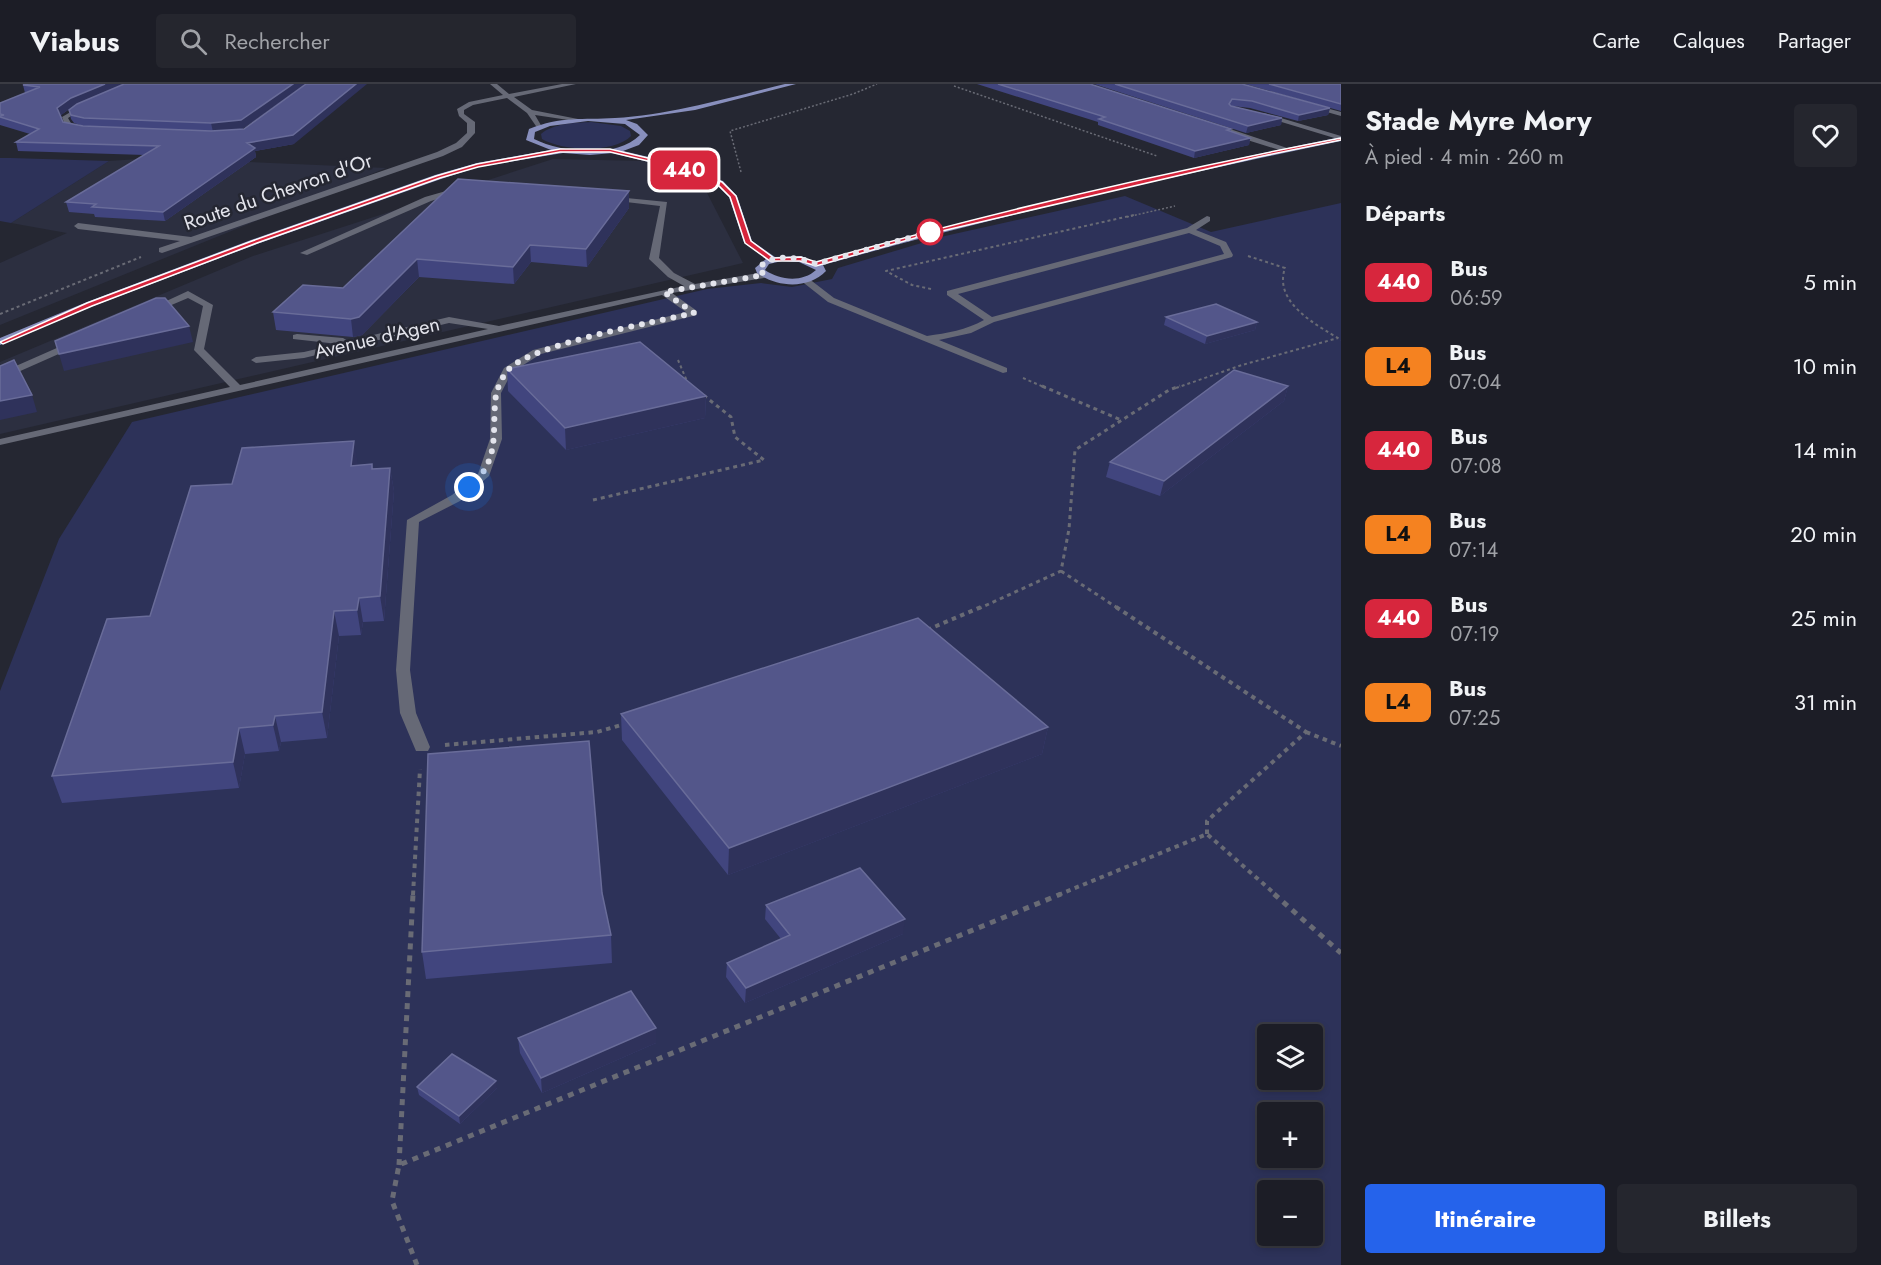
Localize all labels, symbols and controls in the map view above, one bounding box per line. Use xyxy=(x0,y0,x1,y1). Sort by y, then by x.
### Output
search box xyxy=(156,14,576,68)
text: Viabus xyxy=(30,21,120,62)
icon: search xyxy=(177,25,210,58)
text: Rechercher xyxy=(225,25,330,57)
text: Carte xyxy=(1593,26,1640,56)
text: Calques xyxy=(1673,26,1745,56)
text: Partager xyxy=(1778,26,1851,56)
text: Stade Myre Mory xyxy=(1365,100,1592,141)
button: heart xyxy=(1794,104,1857,167)
text: À pied · 4 min · 260 m xyxy=(1365,143,1564,172)
street label: Route du Chevron d'Or xyxy=(180,146,376,238)
line badge: 440 xyxy=(650,150,718,190)
text: 440 xyxy=(662,155,706,185)
text: Départs xyxy=(1365,197,1445,229)
unlabelled marker xyxy=(917,219,943,245)
text: Bus xyxy=(1450,252,1488,284)
text: 5 min xyxy=(1804,266,1857,298)
text: 440 xyxy=(1377,267,1420,297)
text: 06:59 xyxy=(1450,284,1503,313)
street label: Avenue d'Agen xyxy=(311,309,443,367)
text: Bus xyxy=(1449,336,1486,368)
text: 10 min xyxy=(1793,350,1857,382)
text: L4 xyxy=(1385,351,1411,381)
text: 07:04 xyxy=(1449,368,1501,397)
text: Bus xyxy=(1450,420,1488,452)
text: 14 min xyxy=(1793,434,1857,466)
text: 440 xyxy=(1377,435,1420,465)
text: 07:08 xyxy=(1450,452,1502,481)
your location xyxy=(454,472,484,502)
text: Bus xyxy=(1449,504,1486,536)
text: 20 min xyxy=(1790,518,1857,550)
text: L4 xyxy=(1385,519,1411,549)
text: 07:14 xyxy=(1449,536,1498,565)
text: Bus xyxy=(1450,588,1488,620)
text: 25 min xyxy=(1791,602,1857,634)
text: 440 xyxy=(1377,603,1420,633)
text: 07:19 xyxy=(1450,620,1499,649)
text: Bus xyxy=(1449,672,1486,704)
text: 31 min xyxy=(1794,686,1857,718)
text: L4 xyxy=(1385,687,1411,717)
text: 07:25 xyxy=(1449,704,1500,733)
map controls xyxy=(1257,1024,1323,1246)
button: layers xyxy=(1257,1024,1323,1090)
button: + xyxy=(1257,1102,1323,1168)
button: − xyxy=(1257,1180,1323,1246)
button: Itinéraire xyxy=(1365,1184,1605,1253)
button: Billets xyxy=(1617,1184,1857,1253)

